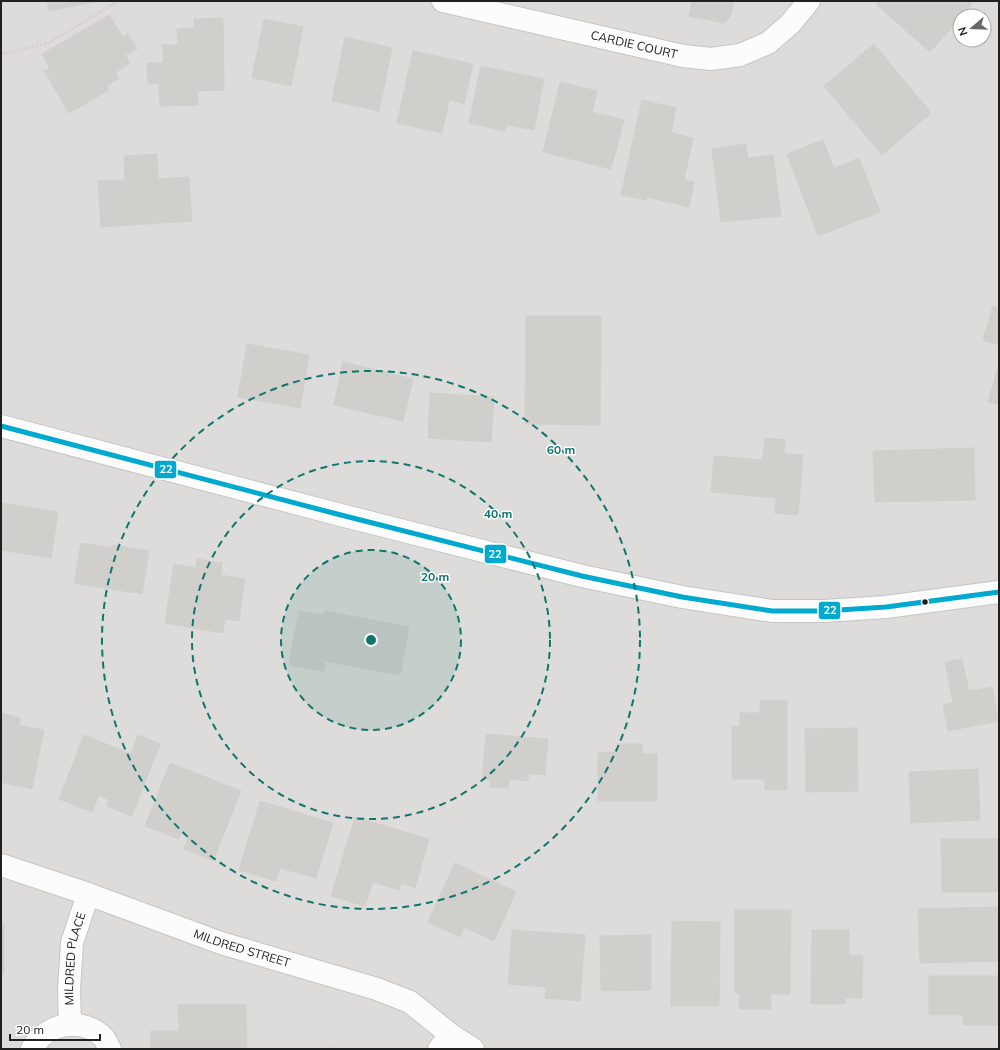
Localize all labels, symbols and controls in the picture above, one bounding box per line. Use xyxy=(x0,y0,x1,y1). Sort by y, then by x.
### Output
north arrow xyxy=(952,8,992,48)
text: N xyxy=(955,25,971,37)
street label: CARDIE COURT xyxy=(589,27,680,62)
text: 60 m xyxy=(547,442,575,457)
line badge: 22 xyxy=(154,460,177,479)
text: 22 xyxy=(159,462,173,476)
text: 40 m xyxy=(484,506,512,521)
line badge: 22 xyxy=(484,544,507,564)
text: 22 xyxy=(488,547,502,561)
text: 20 m xyxy=(421,569,449,584)
unlabelled marker xyxy=(920,597,930,607)
line badge: 22 xyxy=(818,601,841,620)
text: 22 xyxy=(823,603,837,617)
centre of rings xyxy=(364,633,378,647)
street label: MILDRED PLACE xyxy=(61,910,89,1005)
street label: MILDRED STREET xyxy=(192,926,293,970)
scale bar xyxy=(10,1016,100,1042)
text: 20 m xyxy=(16,1022,44,1037)

